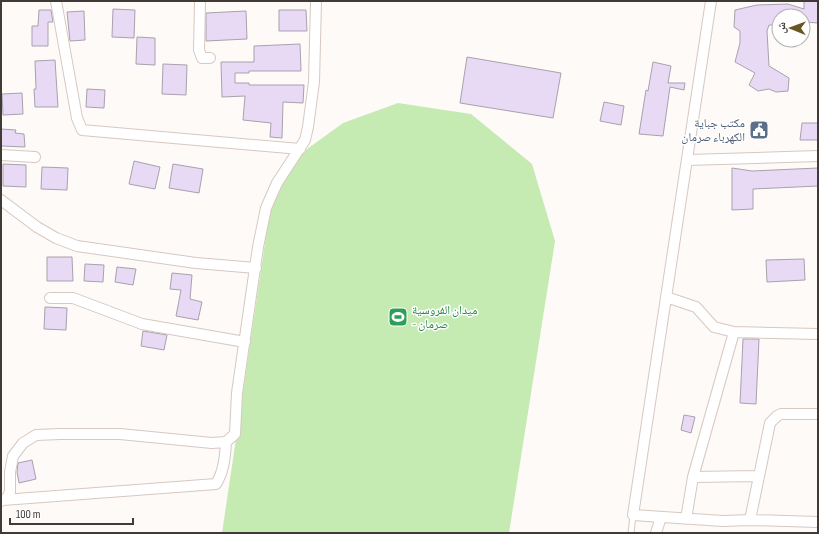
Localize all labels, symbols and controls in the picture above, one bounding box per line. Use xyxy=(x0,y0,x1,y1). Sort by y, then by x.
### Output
north arrow xyxy=(771,8,811,48)
text: ش xyxy=(775,22,789,34)
place label: مكتب جباية الكهرباء صرمان xyxy=(681,116,745,145)
public building icon: مكتب جباية الكهرباء صرمان xyxy=(748,119,770,141)
place label: ميدان الفروسية - صرمان xyxy=(412,303,477,332)
sports icon: ميدان الفروسية - صرمان xyxy=(387,306,409,328)
scale bar xyxy=(10,500,133,526)
text: 100 m xyxy=(16,507,41,522)

